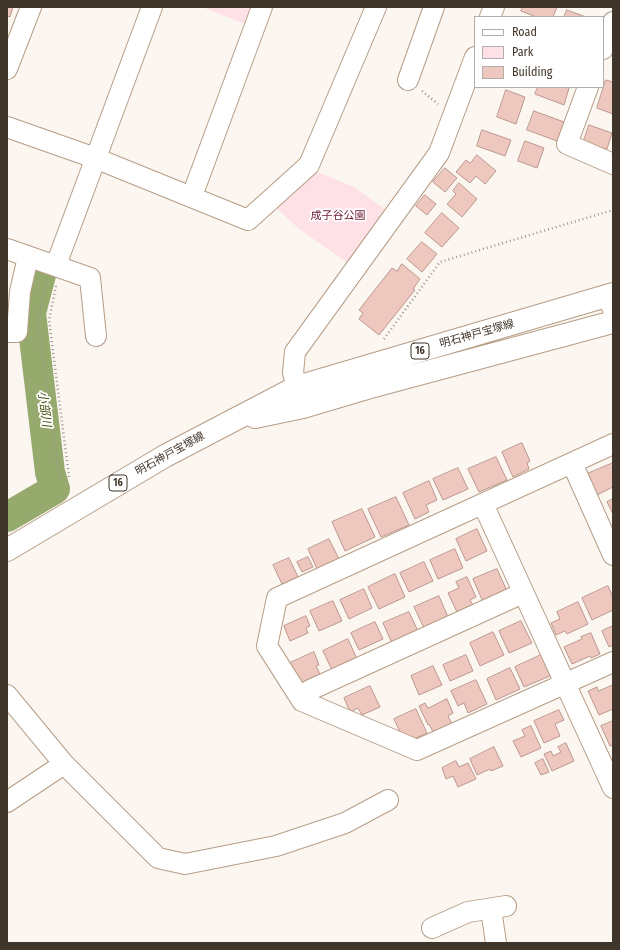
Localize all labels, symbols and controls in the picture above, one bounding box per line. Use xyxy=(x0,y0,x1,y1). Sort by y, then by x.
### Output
legend xyxy=(474,16,604,88)
text: Road xyxy=(512,25,537,39)
text: Park xyxy=(512,45,533,59)
text: Building xyxy=(512,65,552,79)
park label: 成子谷公園 xyxy=(311,209,365,223)
street label: 明石神戸宝塚線 xyxy=(438,317,516,351)
road number: 16 xyxy=(411,343,429,359)
water label: 小部川 xyxy=(35,390,53,428)
street label: 明石神戸宝塚線 xyxy=(133,430,207,478)
road number: 16 xyxy=(109,475,127,491)

